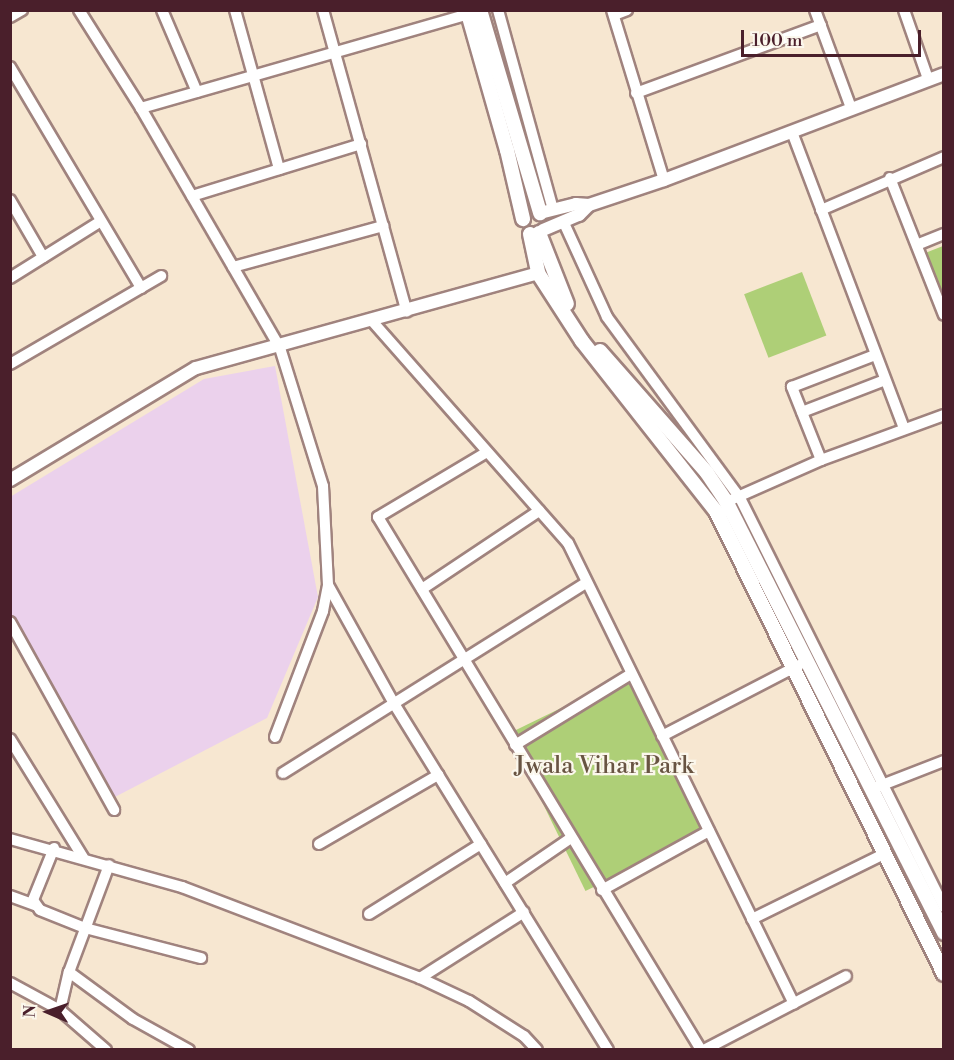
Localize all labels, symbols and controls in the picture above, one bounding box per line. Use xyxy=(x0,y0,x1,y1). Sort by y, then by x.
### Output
scale bar xyxy=(744,18,924,56)
text: 100 m xyxy=(752,29,803,52)
park label: Jwala Vihar Park xyxy=(514,753,694,781)
north arrow xyxy=(18,982,78,1042)
text: N xyxy=(20,1005,40,1018)

